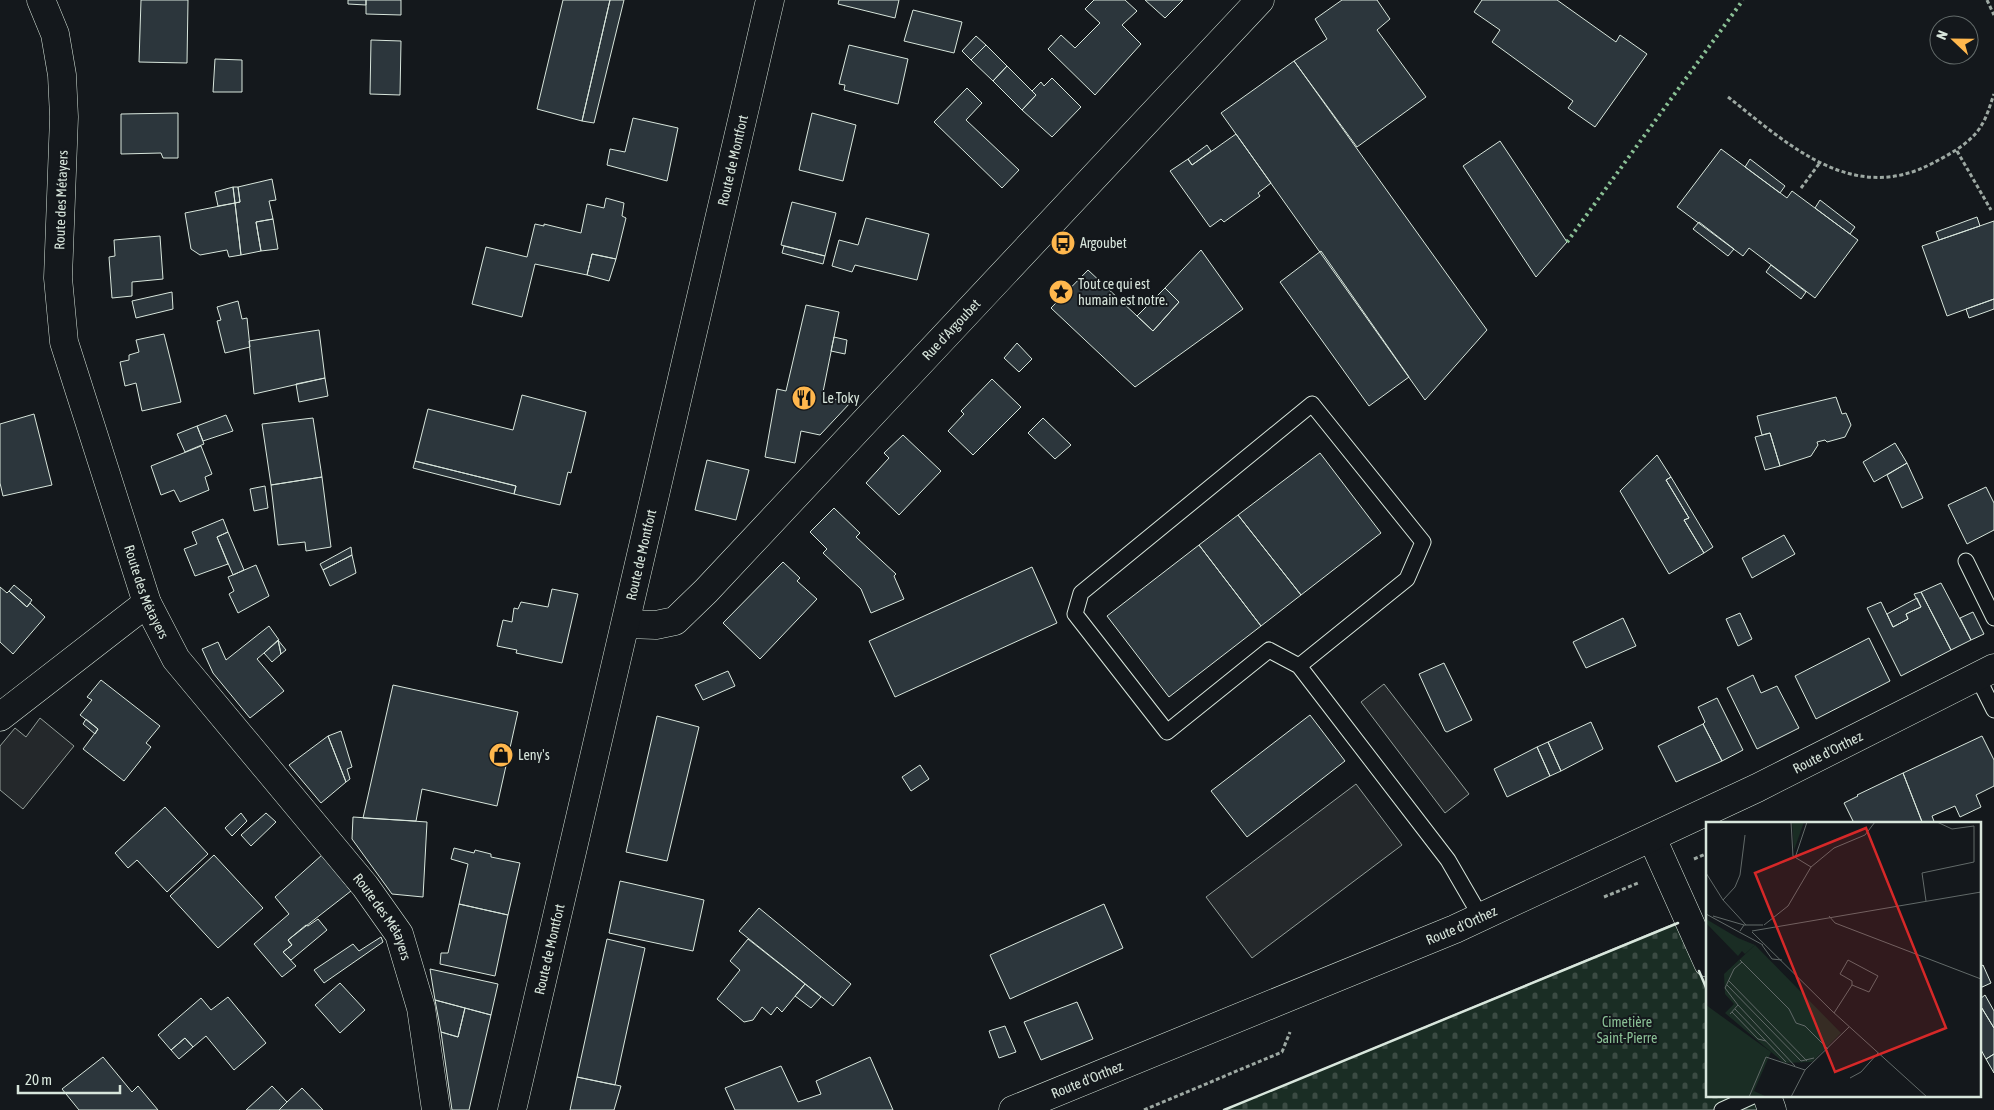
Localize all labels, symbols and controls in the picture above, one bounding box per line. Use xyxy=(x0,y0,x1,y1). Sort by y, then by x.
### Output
north arrow xyxy=(1929,15,1979,65)
text: N xyxy=(1933,28,1951,42)
street label: Route de Montfort xyxy=(714,113,751,207)
street label: Route des Métayers xyxy=(51,150,71,250)
bus stop icon: Argoubet xyxy=(1050,230,1076,256)
place label: Argoubet xyxy=(1080,235,1127,251)
place label: Tout ce qui est humain est notre. xyxy=(1078,276,1168,308)
place icon: Tout ce qui est humain est notre. xyxy=(1048,279,1074,305)
street label: Rue d'Argoubet xyxy=(919,296,984,363)
restaurant icon: Le Toky xyxy=(791,385,817,411)
place label: Le Toky xyxy=(822,390,860,406)
street label: Route de Montfort xyxy=(623,508,659,602)
street label: Route des Métayers xyxy=(121,543,172,642)
street label: Route d'Orthez xyxy=(1790,728,1865,777)
shop icon: Leny's xyxy=(488,742,514,768)
place label: Leny's xyxy=(518,747,550,763)
inset map xyxy=(1706,822,1982,1098)
street label: Route des Métayers xyxy=(350,870,414,962)
street label: Route de Montfort xyxy=(531,902,568,996)
street label: Route d'Orthez xyxy=(1424,903,1499,948)
park label: Cimetière Saint-Pierre xyxy=(1597,1014,1657,1046)
street label: Route d'Orthez xyxy=(1049,1058,1125,1101)
scale bar xyxy=(18,1062,120,1094)
text: 20 m xyxy=(25,1071,52,1088)

